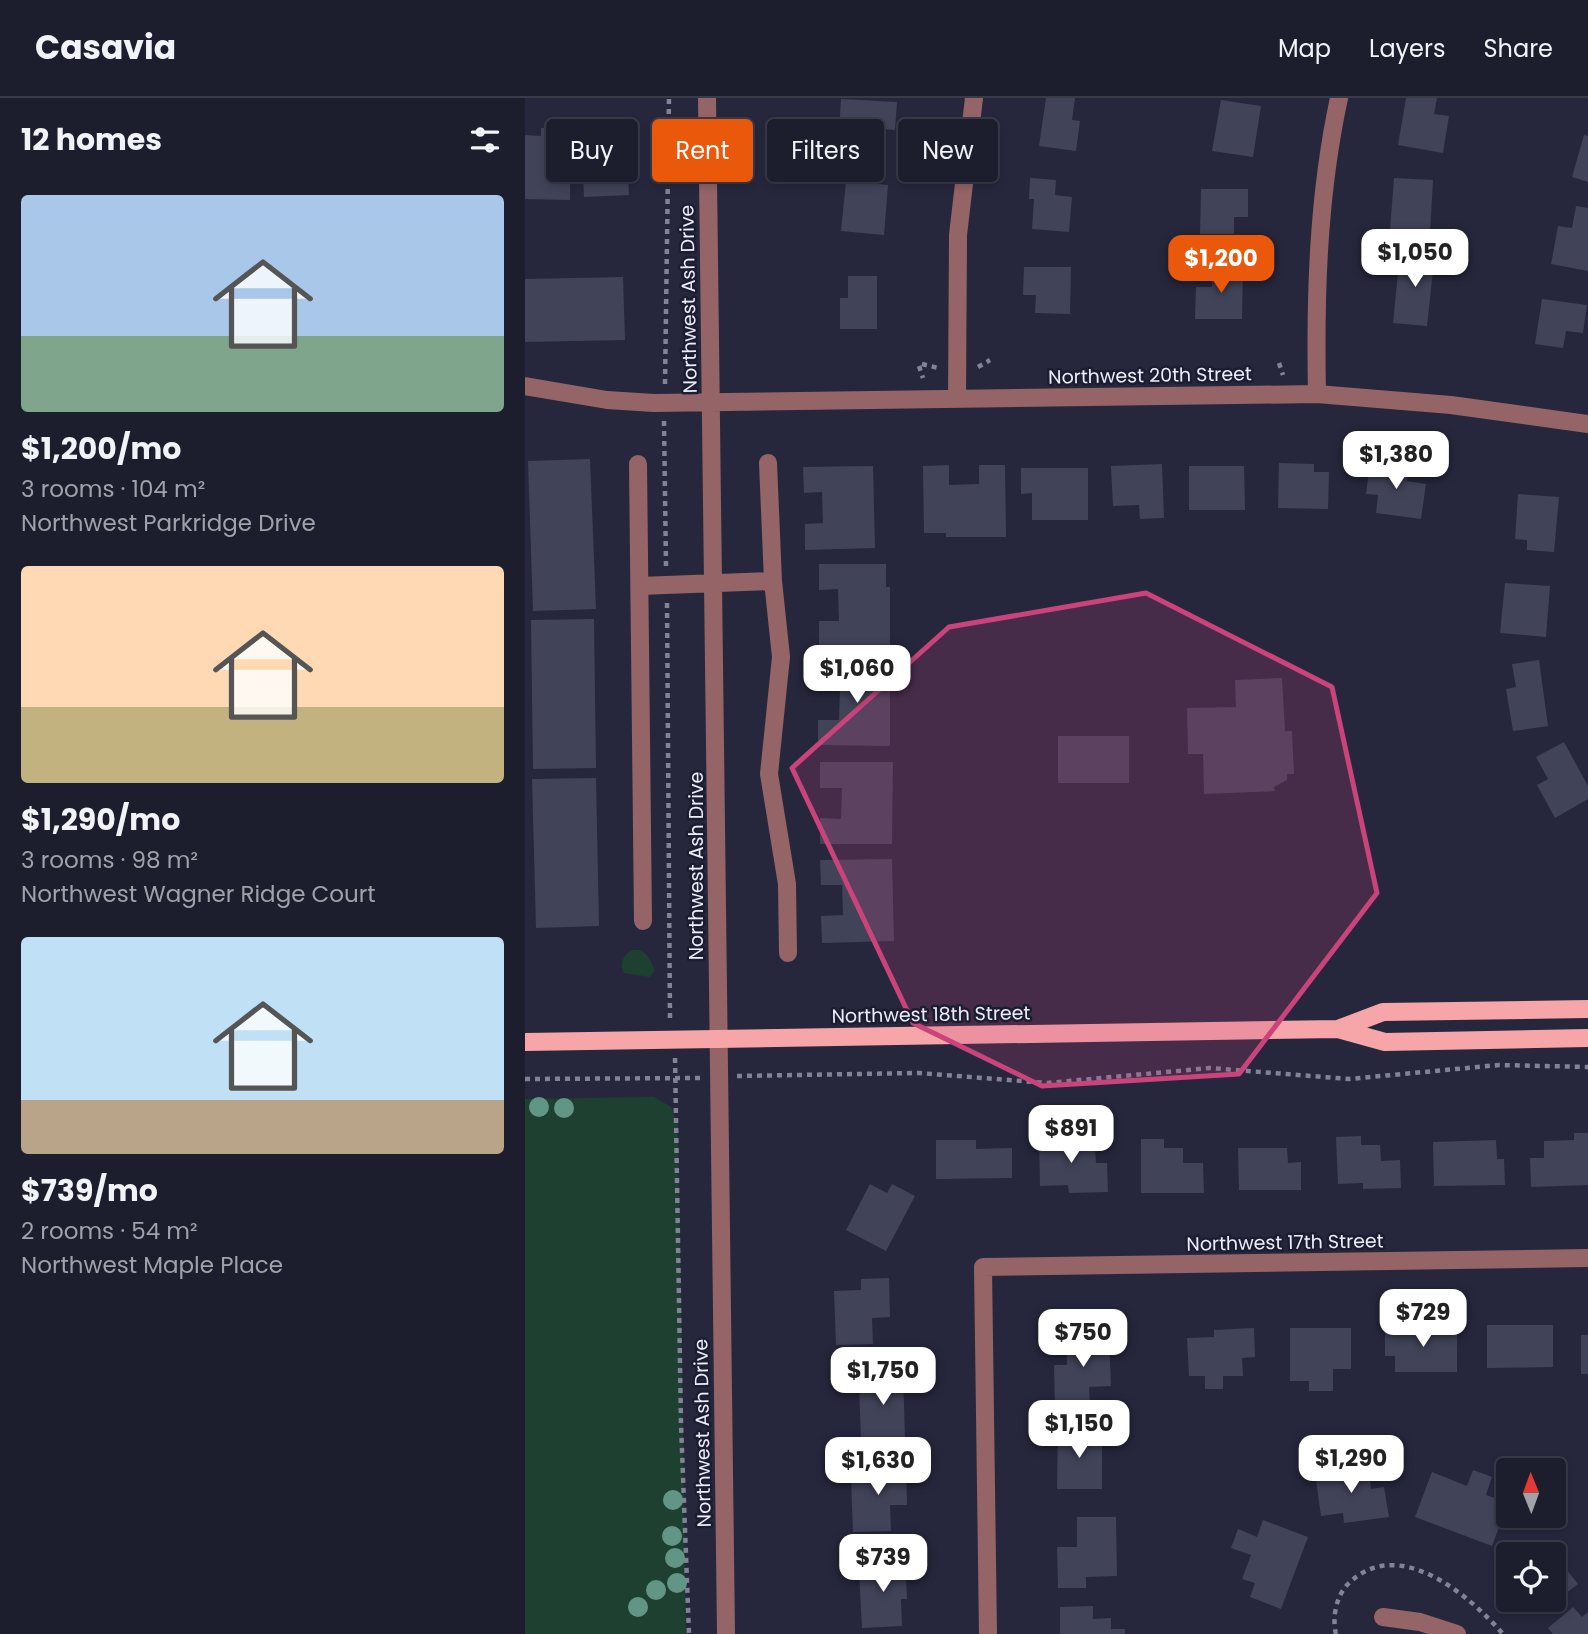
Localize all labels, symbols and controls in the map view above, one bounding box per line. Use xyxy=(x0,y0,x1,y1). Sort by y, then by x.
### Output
text: Casavia xyxy=(35,24,176,71)
text: Map xyxy=(1278,32,1331,65)
text: Layers xyxy=(1369,32,1445,65)
text: Share xyxy=(1483,32,1553,65)
text: 12 homes xyxy=(21,118,162,161)
chip: Buy xyxy=(546,119,638,182)
chip: Rent xyxy=(652,119,753,182)
chip: Filters xyxy=(767,119,884,182)
chip: New xyxy=(898,119,998,182)
icon: filters xyxy=(466,121,504,159)
street label: Northwest Ash Drive xyxy=(673,204,704,393)
pin: $1,050 xyxy=(1358,230,1472,289)
pin: $1,200 xyxy=(1164,236,1278,295)
text: $1,050 xyxy=(1377,236,1453,268)
icon: home xyxy=(200,241,326,367)
text: $1,200 xyxy=(1184,242,1258,274)
street label: Northwest 20th Street xyxy=(1048,360,1252,391)
text: $1,200/mo xyxy=(21,427,181,470)
pin: $1,380 xyxy=(1339,432,1453,491)
text: $1,380 xyxy=(1359,438,1433,470)
text: 3 rooms · 104 m² xyxy=(21,473,205,505)
text: Northwest Parkridge Drive xyxy=(21,507,316,539)
icon: home xyxy=(200,612,326,738)
pin: $1,060 xyxy=(800,646,914,705)
text: $1,060 xyxy=(819,652,895,684)
street label: Northwest Ash Drive xyxy=(683,772,710,960)
text: $1,290/mo xyxy=(21,798,180,841)
text: 3 rooms · 98 m² xyxy=(21,844,198,876)
text: Northwest Wagner Ridge Court xyxy=(21,878,376,910)
icon: home xyxy=(200,983,326,1109)
street label: Northwest 18th Street xyxy=(831,999,1031,1030)
pin: $891 xyxy=(1030,1105,1112,1165)
text: $891 xyxy=(1045,1112,1097,1144)
text: $739/mo xyxy=(21,1169,158,1212)
text: 2 rooms · 54 m² xyxy=(21,1215,198,1247)
street label: Northwest 17th Street xyxy=(1186,1227,1384,1258)
text: Northwest Maple Place xyxy=(21,1249,283,1281)
pin: $729 xyxy=(1382,1290,1464,1349)
text: $729 xyxy=(1396,1296,1450,1328)
pin: $750 xyxy=(1042,1310,1124,1369)
text: $750 xyxy=(1054,1316,1112,1348)
street label: Northwest Ash Drive xyxy=(687,1338,718,1527)
pin: $1,750 xyxy=(826,1348,940,1407)
text: $1,750 xyxy=(847,1354,919,1386)
pin: $1,150 xyxy=(1022,1400,1136,1460)
text: $1,150 xyxy=(1045,1407,1113,1439)
pin: $1,290 xyxy=(1294,1436,1408,1495)
pin: $1,630 xyxy=(821,1438,935,1497)
text: $1,290 xyxy=(1315,1442,1387,1474)
text: $1,630 xyxy=(841,1444,915,1476)
north arrow xyxy=(1496,1458,1566,1528)
map controls xyxy=(1496,1458,1566,1612)
pin: $739 xyxy=(842,1534,924,1594)
text: $739 xyxy=(855,1541,911,1573)
button: locate xyxy=(1496,1542,1566,1612)

